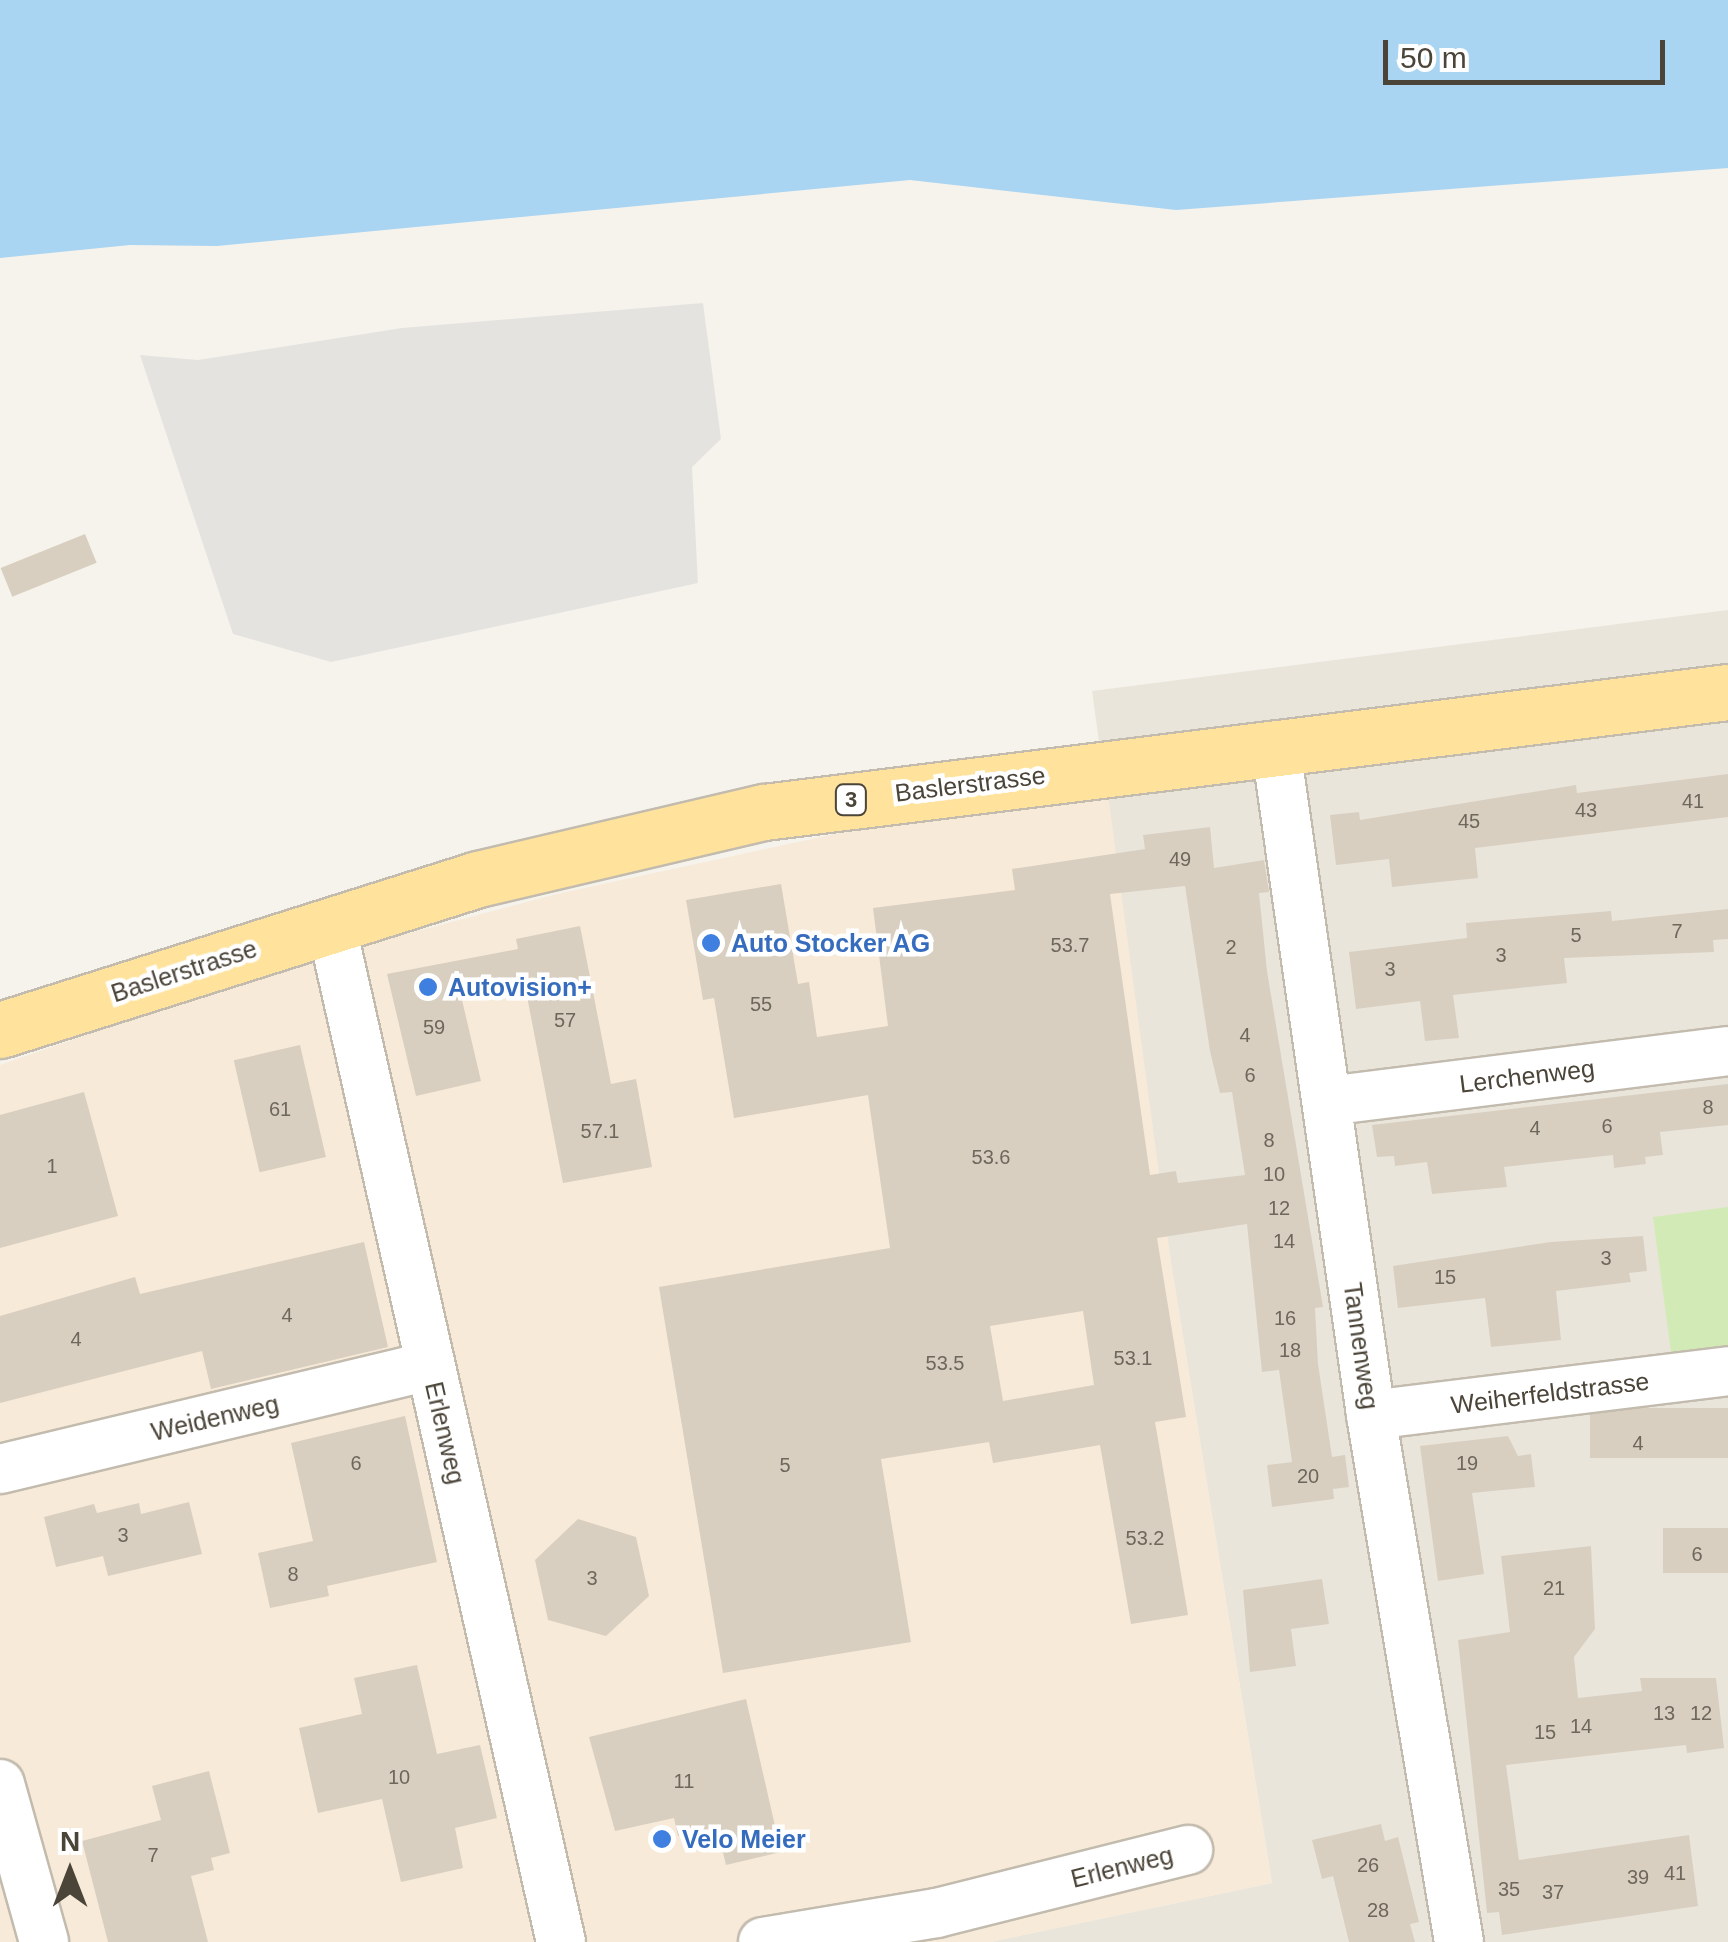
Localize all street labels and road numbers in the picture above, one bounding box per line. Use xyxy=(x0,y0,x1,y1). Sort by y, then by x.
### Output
street label: Baslerstrasse xyxy=(893,760,1047,808)
road number: 3 xyxy=(834,783,868,817)
street label: Baslerstrasse xyxy=(107,933,261,1009)
street label: Lerchenweg xyxy=(1458,1053,1596,1099)
street label: Tannenweg xyxy=(1337,1281,1385,1411)
street label: Weiherfeldstrasse xyxy=(1449,1366,1651,1420)
street label: Erlenweg xyxy=(419,1379,471,1487)
street label: Weidenweg xyxy=(148,1389,282,1447)
street label: Erlenweg xyxy=(1068,1840,1176,1894)

